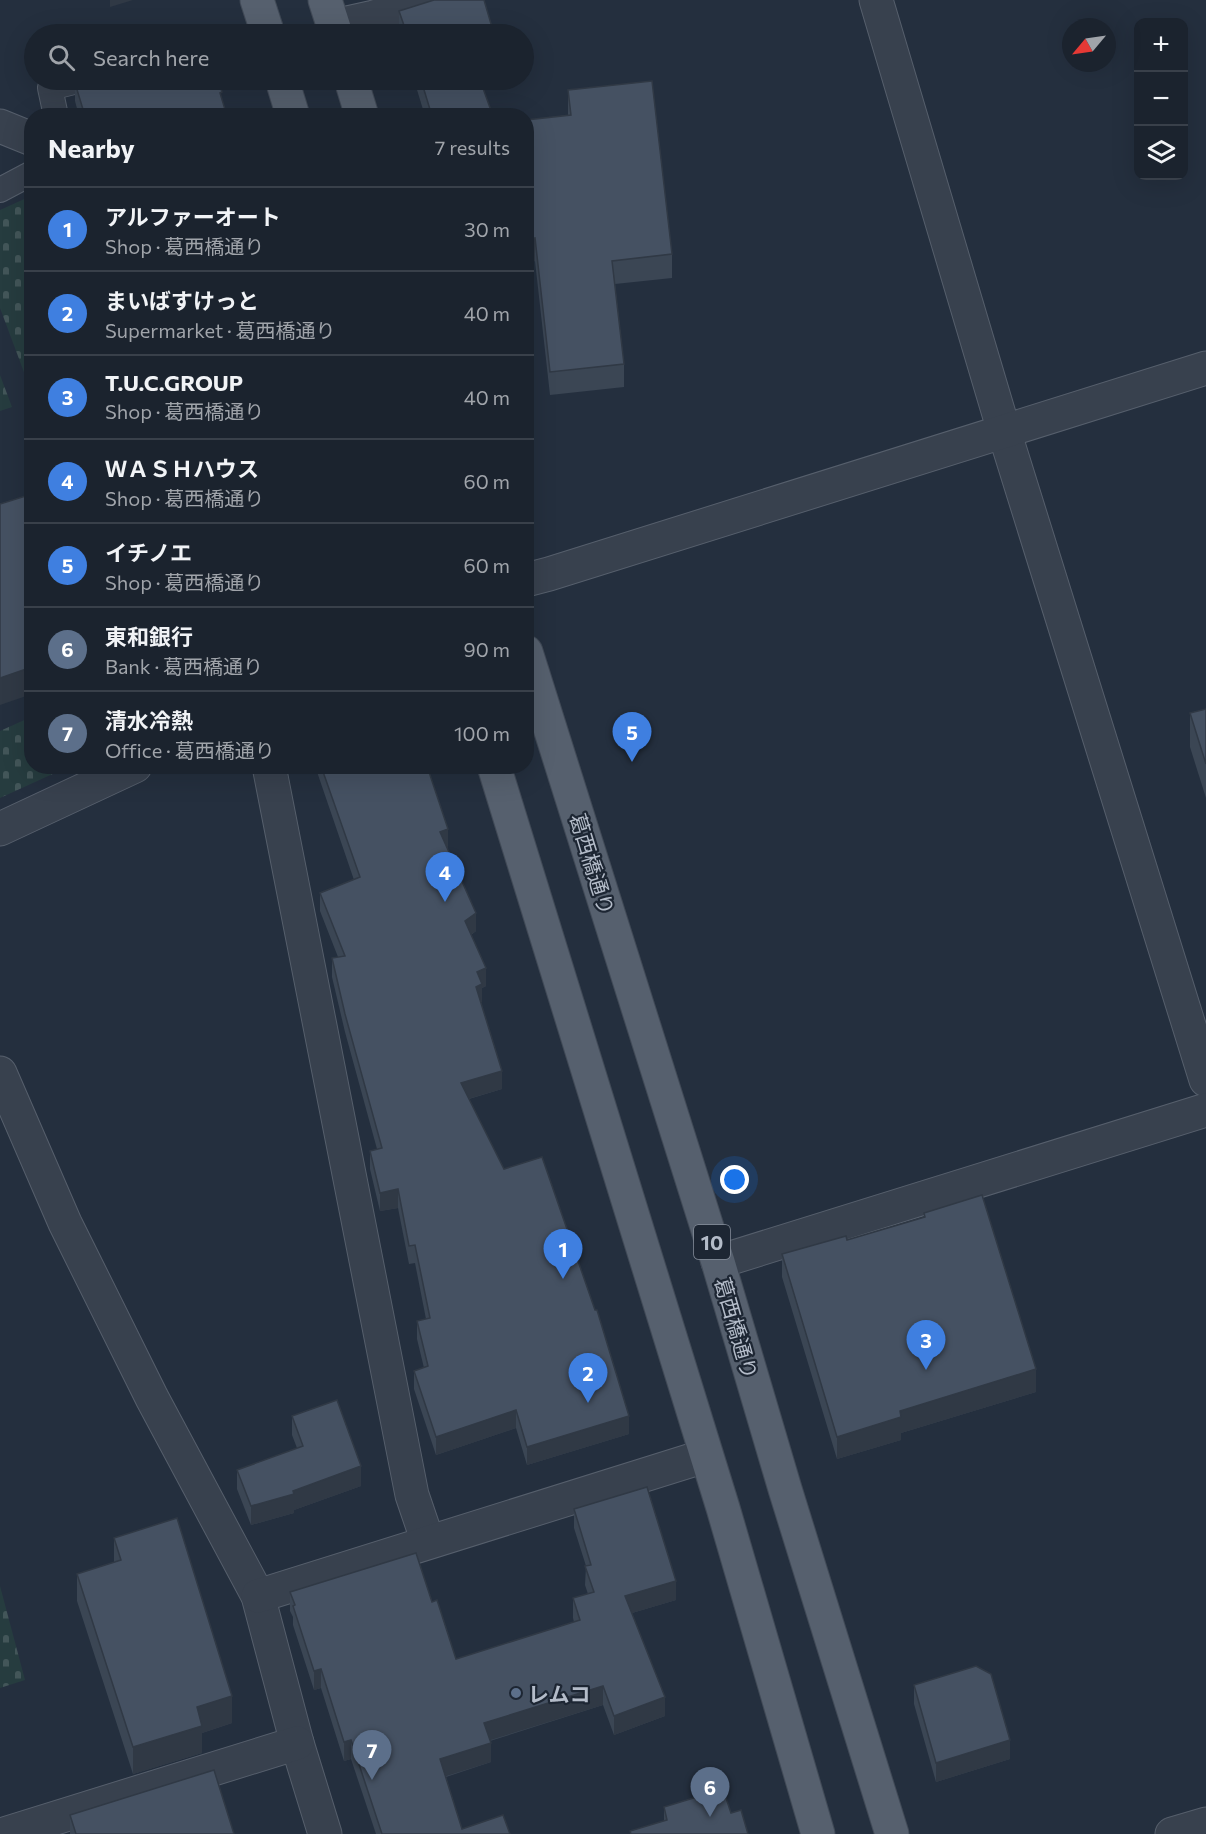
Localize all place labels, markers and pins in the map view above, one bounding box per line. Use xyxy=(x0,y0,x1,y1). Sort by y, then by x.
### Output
pin: 5 xyxy=(612,712,652,762)
pin: 4 xyxy=(426,852,464,902)
pin: 1 xyxy=(544,1230,582,1279)
pin: 3 xyxy=(906,1320,946,1370)
pin: 2 xyxy=(568,1354,608,1403)
place label: レムコ xyxy=(528,1681,591,1706)
marker: レムコ xyxy=(509,1686,523,1700)
pin: 7 xyxy=(352,1730,392,1780)
pin: 6 xyxy=(690,1768,730,1817)

